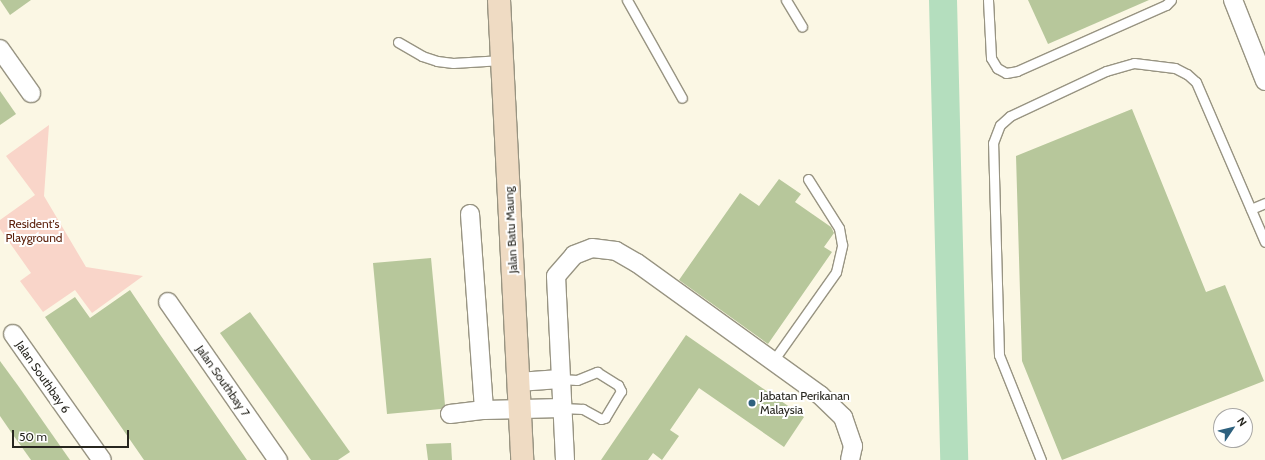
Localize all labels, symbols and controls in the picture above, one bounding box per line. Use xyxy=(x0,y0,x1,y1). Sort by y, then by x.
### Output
street label: Jalan Batu Maung xyxy=(502,186,520,274)
park label: Resident's Playground xyxy=(5,217,63,245)
street label: Jalan Southbay 6 xyxy=(13,338,73,416)
street label: Jalan Southbay 7 xyxy=(193,342,253,420)
place label: Jabatan Perikanan Malaysia xyxy=(760,389,850,417)
marker: Jabatan Perikanan Malaysia xyxy=(747,398,757,408)
north arrow xyxy=(1213,408,1253,448)
text: N xyxy=(1234,414,1250,429)
scale bar xyxy=(14,422,131,448)
text: 50 m xyxy=(19,429,47,444)

